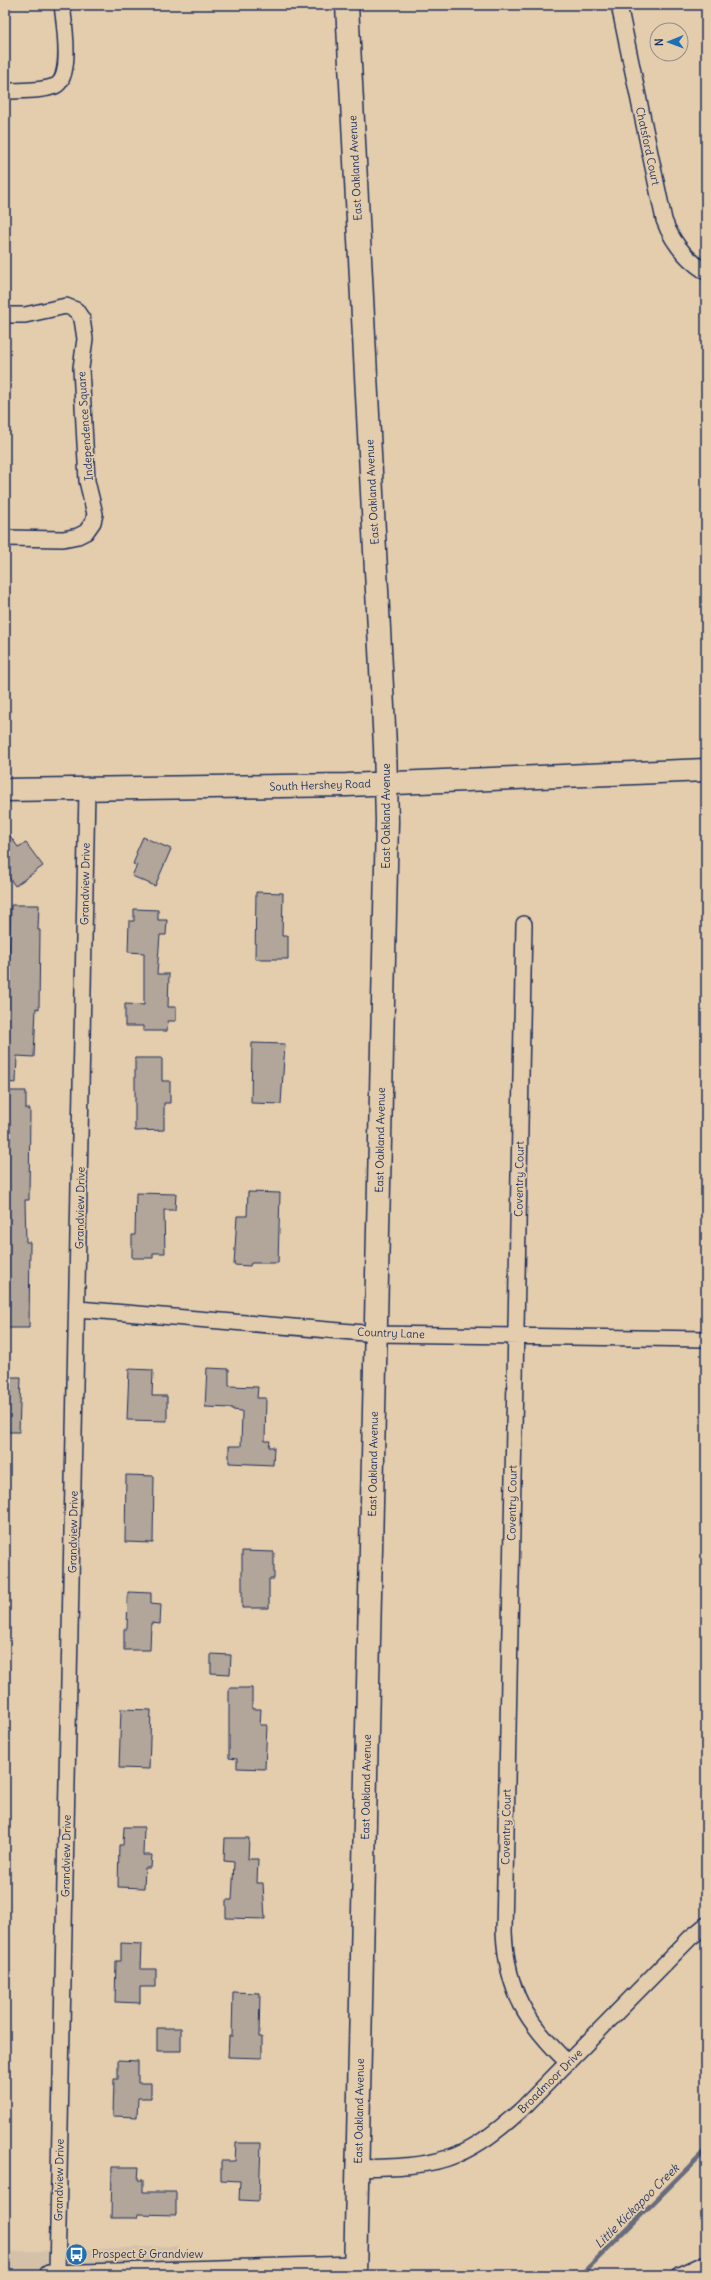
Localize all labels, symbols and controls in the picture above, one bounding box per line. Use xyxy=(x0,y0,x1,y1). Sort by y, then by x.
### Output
north arrow xyxy=(649,22,689,62)
text: N xyxy=(652,38,666,46)
street label: Chatsford Court xyxy=(633,106,663,187)
street label: East Oakland Avenue xyxy=(345,115,365,221)
street label: Independence Square xyxy=(74,371,96,481)
street label: East Oakland Avenue xyxy=(362,439,382,545)
street label: East Oakland Avenue xyxy=(379,763,393,869)
street label: South Hershey Road xyxy=(269,776,372,794)
street label: Grandview Drive xyxy=(77,843,93,925)
street label: East Oakland Avenue xyxy=(372,1087,388,1193)
street label: Coventry Court xyxy=(511,1141,527,1217)
street label: Grandview Drive xyxy=(72,1167,88,1249)
street label: Country Lane xyxy=(357,1325,425,1341)
street label: East Oakland Avenue xyxy=(365,1411,381,1517)
street label: Coventry Court xyxy=(504,1465,520,1541)
street label: Grandview Drive xyxy=(65,1491,81,1573)
street label: East Oakland Avenue xyxy=(358,1734,374,1840)
street label: Coventry Court xyxy=(498,1789,514,1865)
street label: Grandview Drive xyxy=(58,1815,74,1897)
street label: Broadmoor Drive xyxy=(515,2046,585,2116)
street label: East Oakland Avenue xyxy=(351,2058,367,2164)
street label: Grandview Drive xyxy=(51,2139,67,2221)
water label: Little Kickapoo Creek xyxy=(591,2160,683,2251)
bus stop icon: Prospect & Grandview xyxy=(64,2241,90,2267)
place label: Prospect & Grandview xyxy=(92,2247,203,2261)

